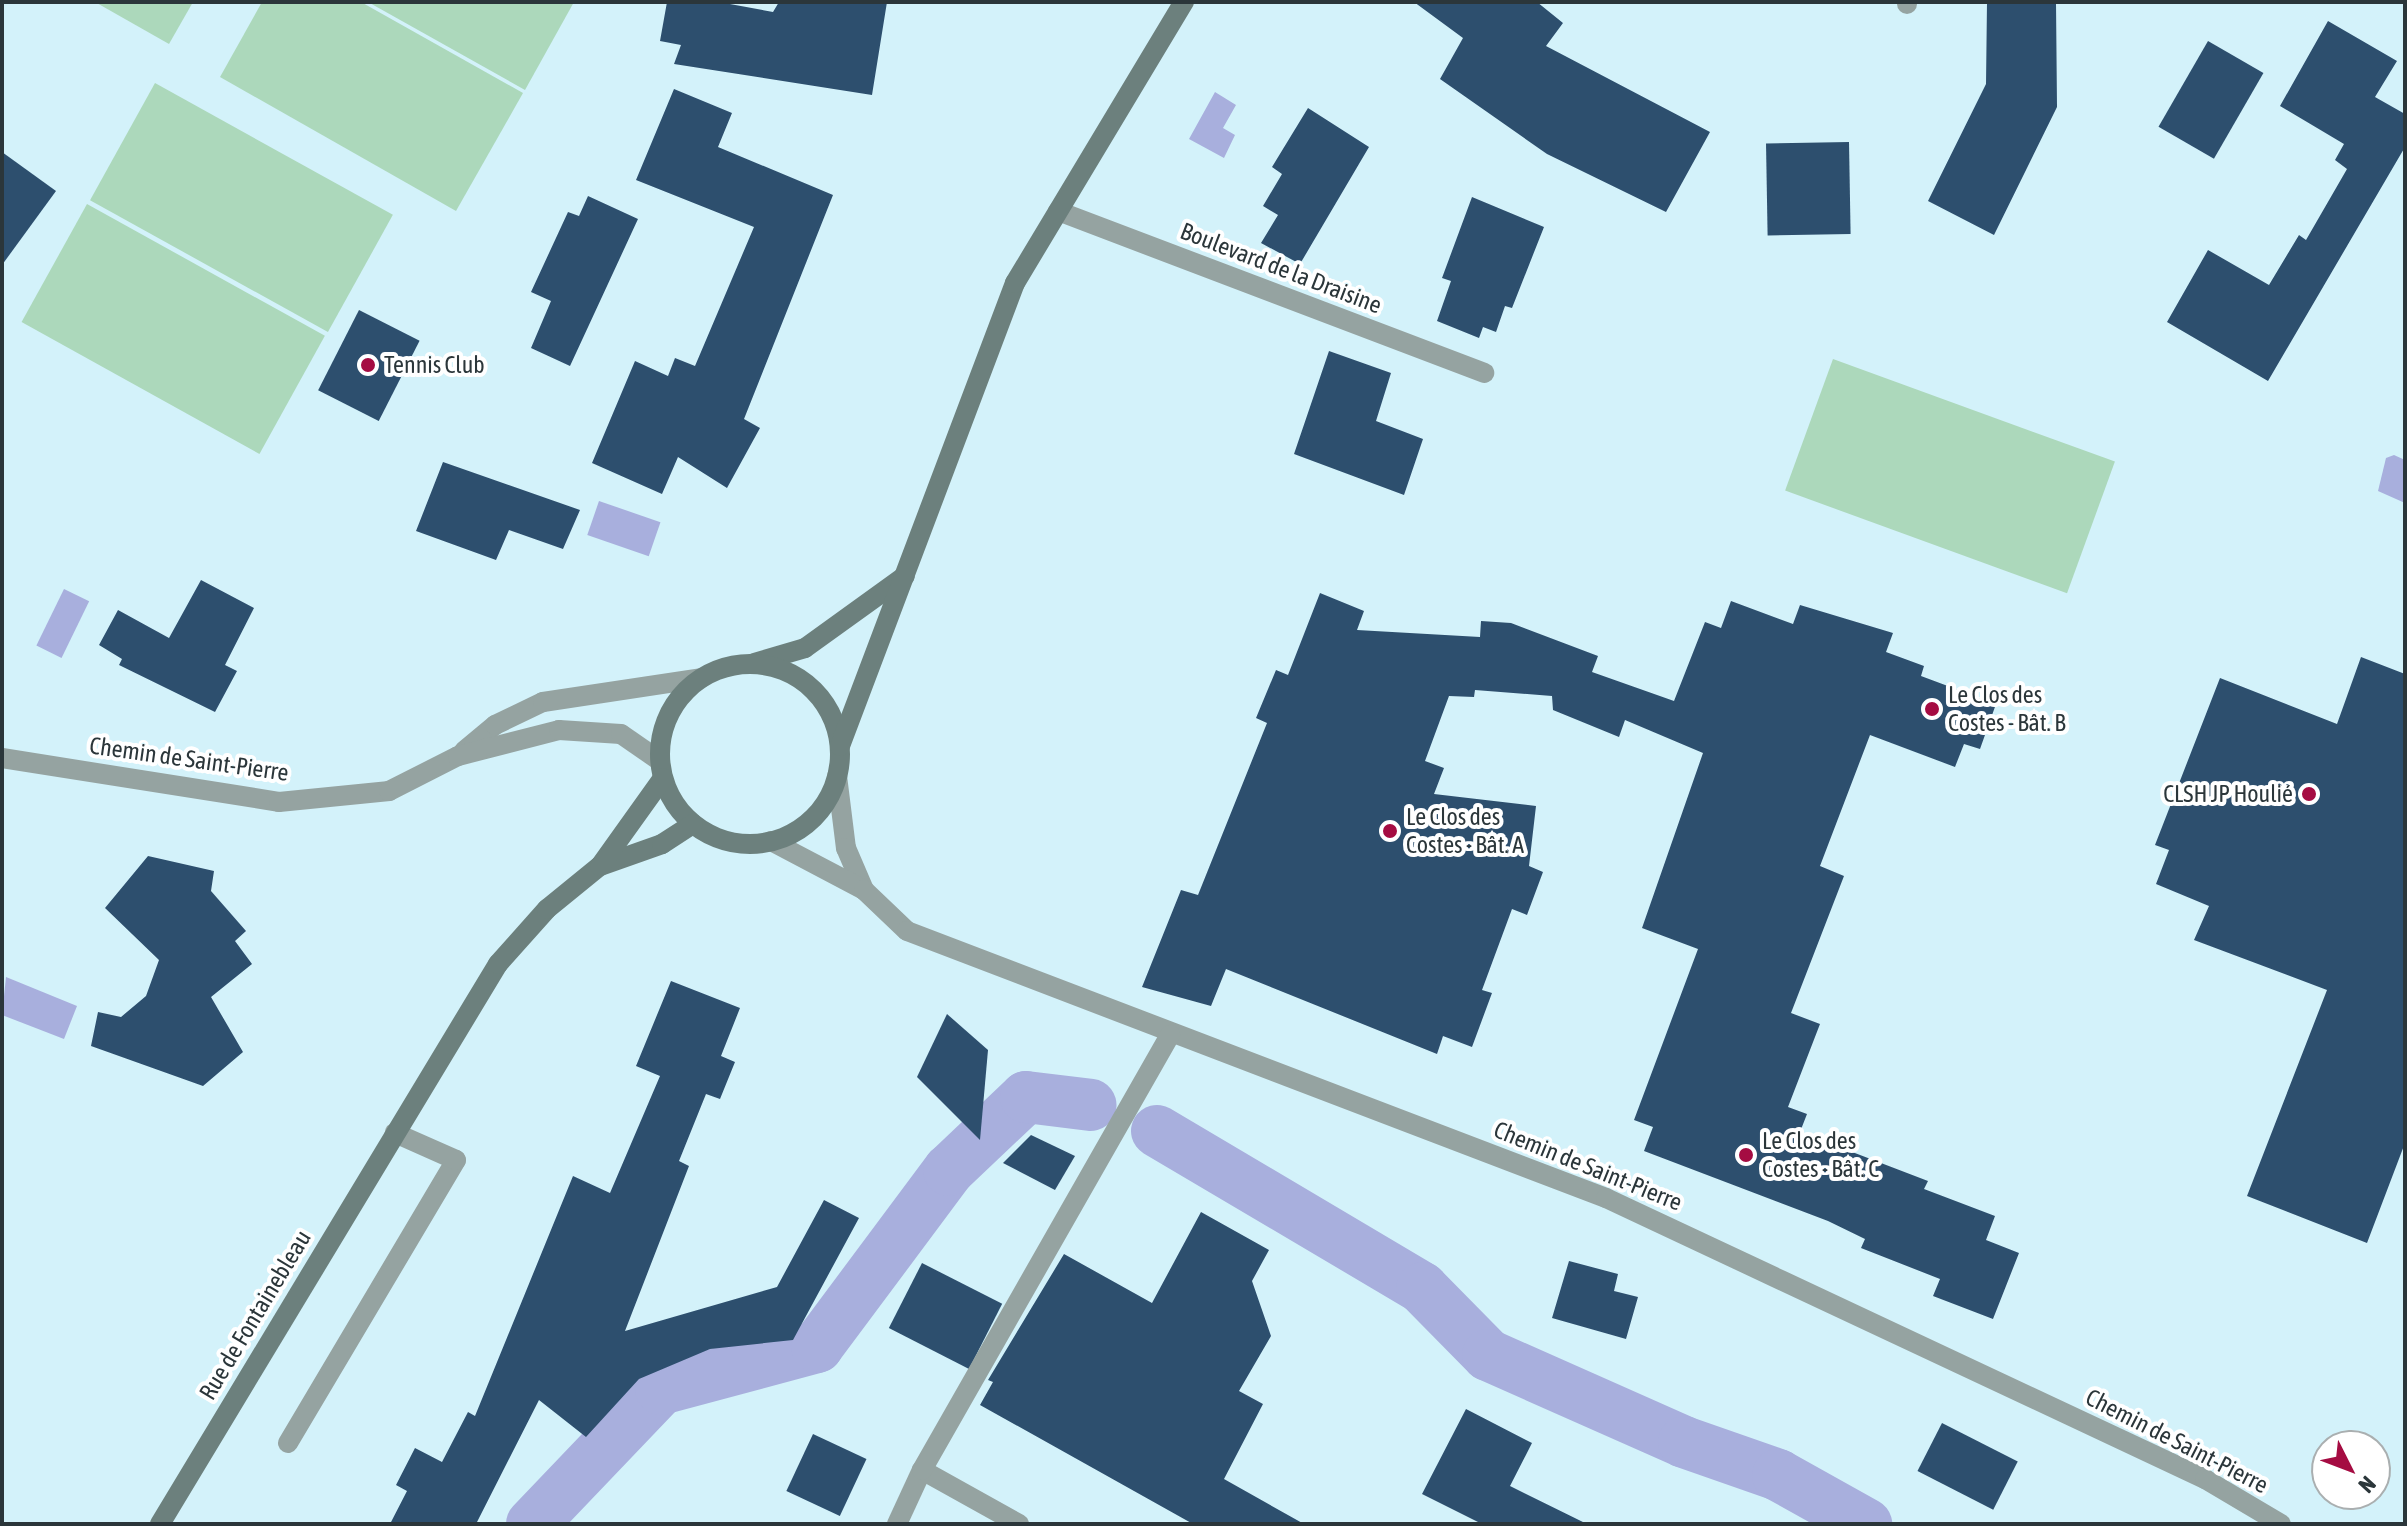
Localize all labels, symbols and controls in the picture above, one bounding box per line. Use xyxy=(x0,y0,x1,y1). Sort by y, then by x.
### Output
street label: Boulevard de la Draisine xyxy=(1176,216,1386,320)
place label: Tennis Club xyxy=(384,351,485,379)
marker: Tennis Club xyxy=(359,356,377,374)
place label: Le Clos des Costes - Bât. B xyxy=(1948,681,2066,737)
marker: Le Clos des Costes - Bât. B xyxy=(1923,700,1941,718)
street label: Chemin de Saint-Pierre xyxy=(88,731,290,787)
place label: CLSH JP Houlié xyxy=(2163,780,2293,808)
marker: CLSH JP Houlié xyxy=(2300,785,2318,803)
place label: Le Clos des Costes - Bât. A xyxy=(1406,803,1524,859)
marker: Le Clos des Costes - Bât. A xyxy=(1381,822,1399,840)
street label: Chemin de Saint-Pierre xyxy=(1490,1115,1686,1217)
place label: Le Clos des Costes - Bât. C xyxy=(1762,1127,1879,1183)
marker: Le Clos des Costes - Bât. C xyxy=(1737,1146,1755,1164)
street label: Rue de Fontainebleau xyxy=(193,1225,317,1405)
street label: Chemin de Saint-Pierre xyxy=(2081,1383,2273,1499)
north arrow xyxy=(2311,1430,2391,1510)
text: N xyxy=(2353,1471,2381,1498)

